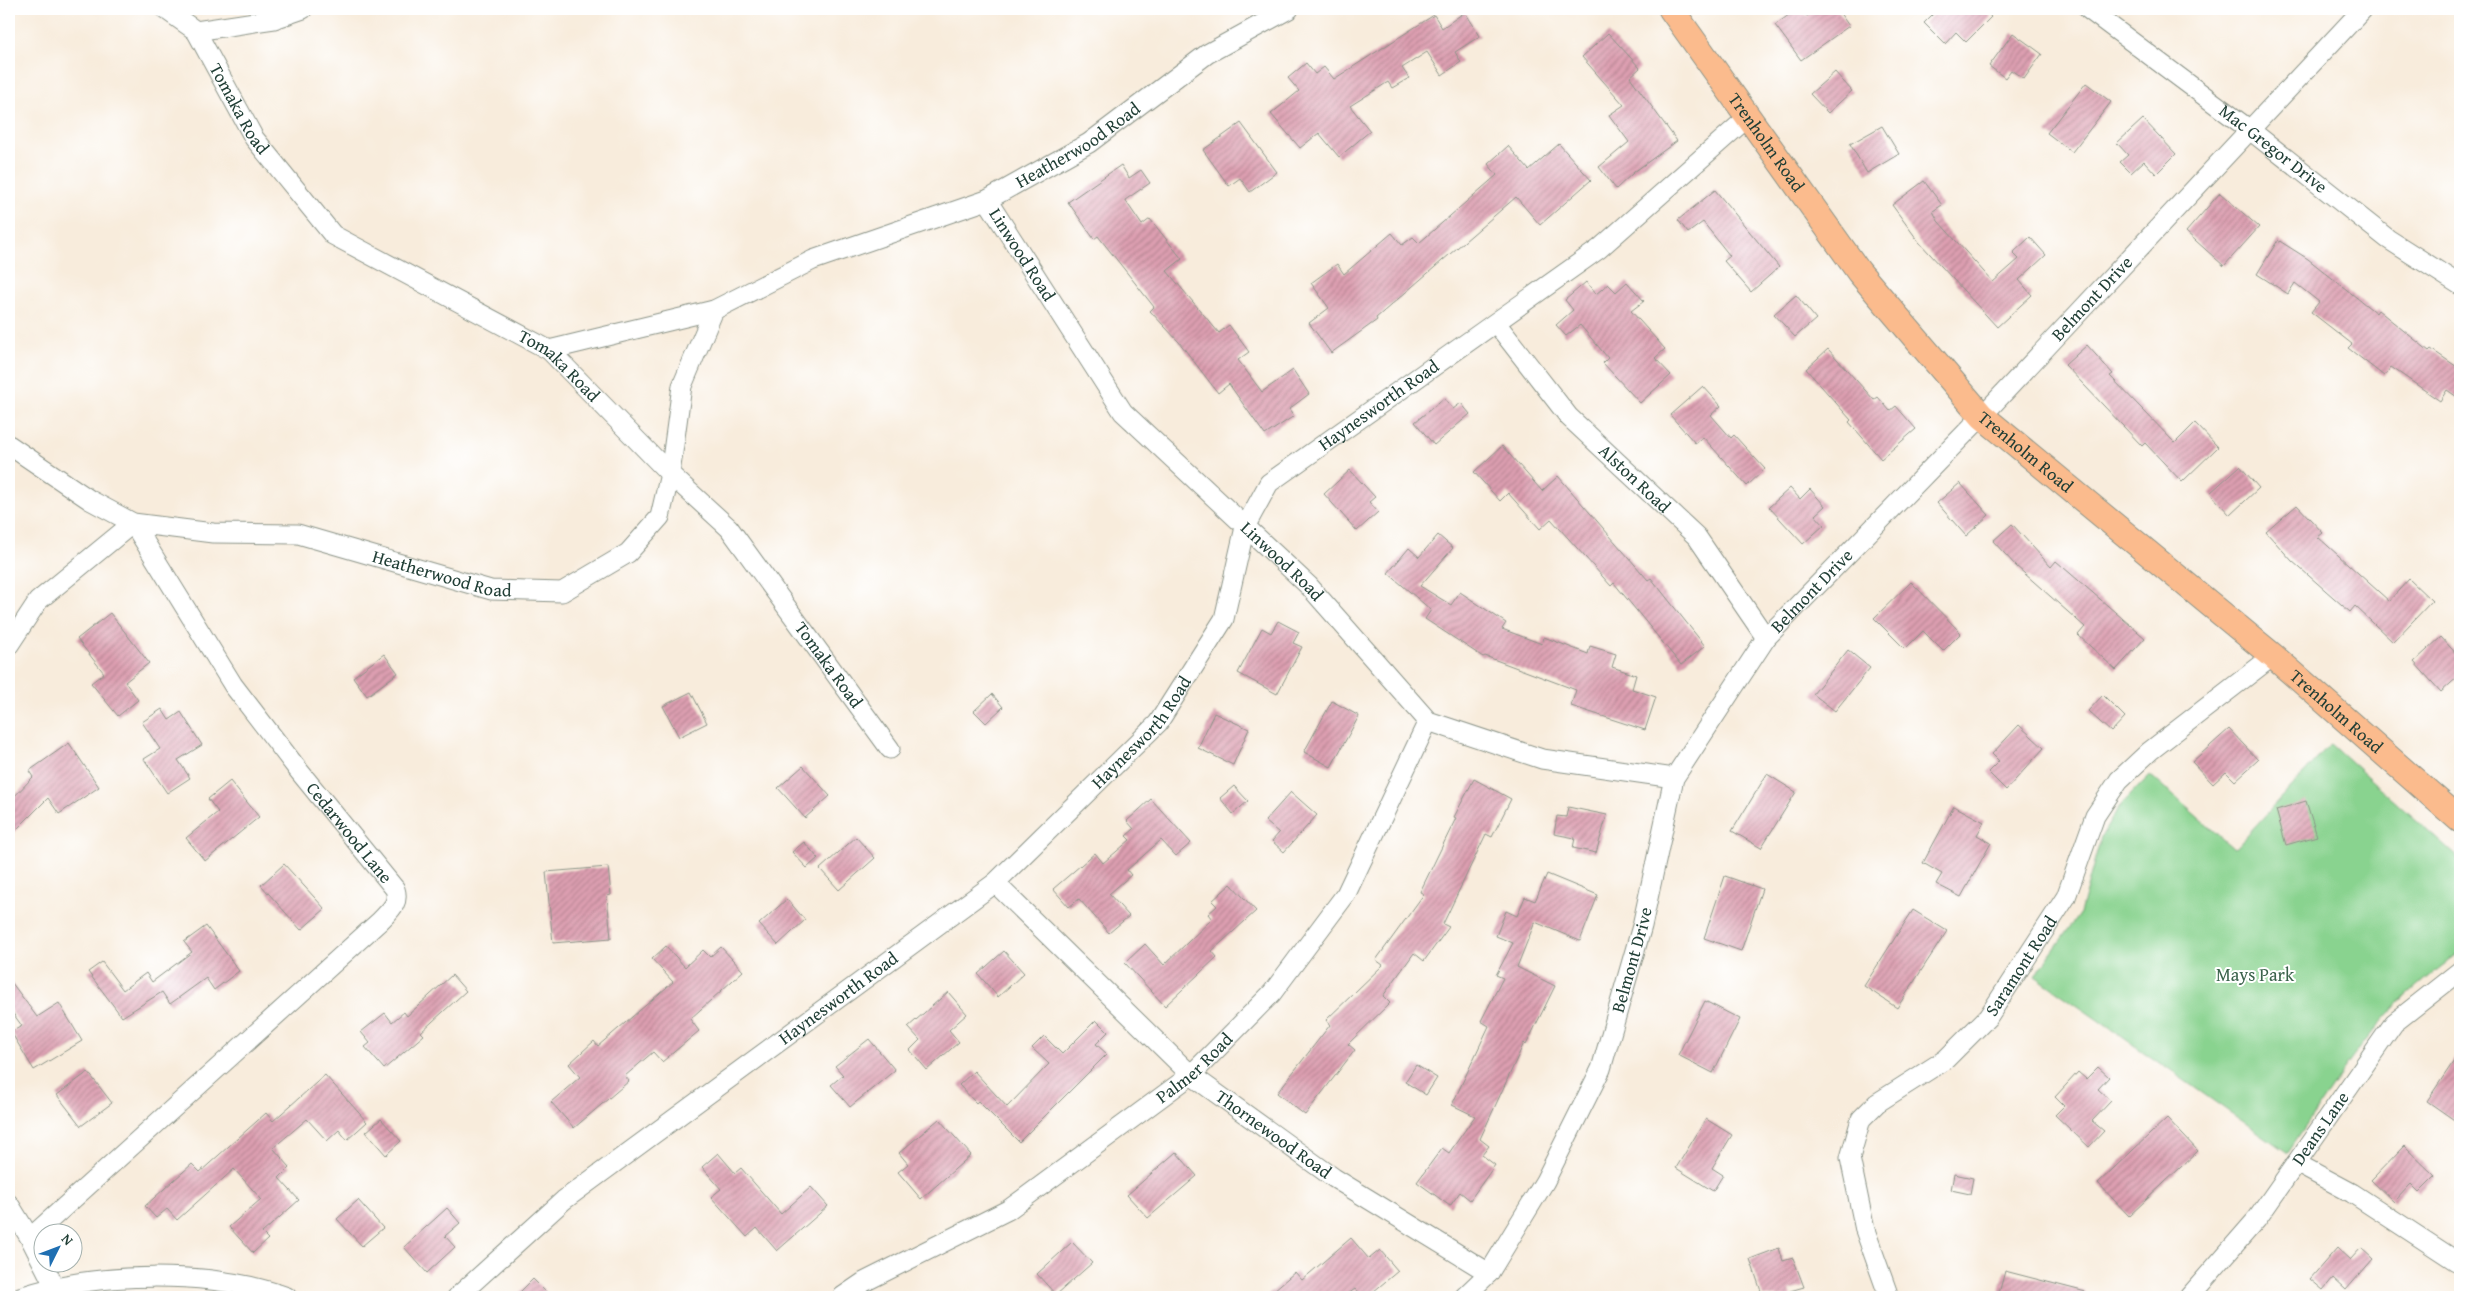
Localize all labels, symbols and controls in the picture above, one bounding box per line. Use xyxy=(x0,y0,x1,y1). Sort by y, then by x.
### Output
street label: Tomaka Road xyxy=(203,58,276,160)
street label: Trenholm Road xyxy=(1722,87,1812,198)
street label: Heatherwood Road xyxy=(1010,95,1146,194)
street label: Mac Gregor Drive xyxy=(2213,97,2334,199)
street label: Linwood Road xyxy=(983,202,1063,307)
street label: Belmont Drive xyxy=(2045,249,2139,347)
street label: Tomaka Road xyxy=(514,322,607,408)
street label: Haynesworth Road xyxy=(1313,352,1445,457)
street label: Trenholm Road xyxy=(1972,404,2080,499)
street label: Alston Road xyxy=(1593,437,1678,519)
street label: Linwood Road xyxy=(1235,515,1331,607)
street label: Heatherwood Road xyxy=(369,542,512,604)
street label: Belmont Drive xyxy=(1764,542,1859,639)
street label: Tomaka Road xyxy=(788,616,870,714)
street label: Trenholm Road xyxy=(2284,663,2390,760)
street label: Haynesworth Road xyxy=(1085,670,1198,795)
street label: Cedarwood Lane xyxy=(300,776,399,889)
street label: Belmont Drive xyxy=(1604,905,1659,1016)
street label: Saramont Road xyxy=(1978,910,2064,1021)
street label: Haynesworth Road xyxy=(773,945,904,1051)
park label: Mays Park xyxy=(2216,961,2295,988)
street label: Palmer Road xyxy=(1150,1026,1239,1110)
street label: Thornewood Road xyxy=(1210,1083,1338,1185)
street label: Deans Lane xyxy=(2284,1086,2355,1171)
north arrow xyxy=(32,1224,82,1274)
text: N xyxy=(57,1229,79,1250)

